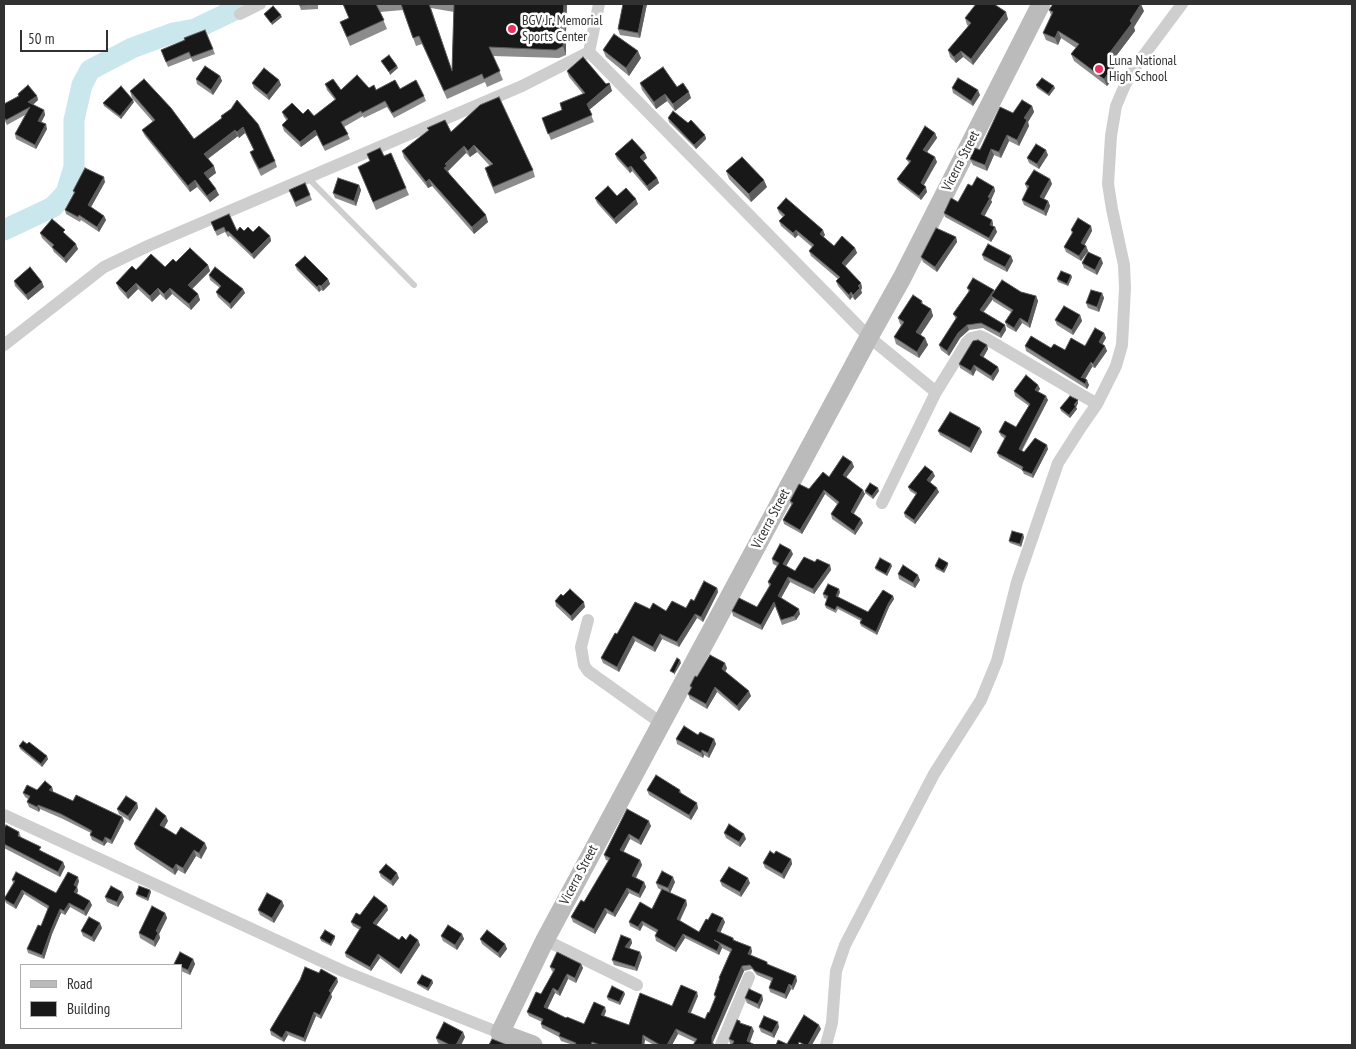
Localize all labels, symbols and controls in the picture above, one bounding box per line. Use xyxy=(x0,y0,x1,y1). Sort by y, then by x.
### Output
place label: BGV Jr. Memorial Sports Center xyxy=(522,13,602,46)
scale bar xyxy=(22,20,110,52)
marker: BGV Jr. Memorial Sports Center xyxy=(506,23,518,35)
text: 50 m xyxy=(28,29,54,48)
place label: Luna National High School xyxy=(1109,53,1176,85)
marker: Luna National High School xyxy=(1093,63,1105,75)
street label: Vicerra Street xyxy=(939,128,983,194)
street label: Vicerra Street xyxy=(748,486,794,552)
street label: Vicerra Street xyxy=(556,842,602,908)
legend xyxy=(20,964,182,1029)
text: Road xyxy=(67,974,93,993)
text: Building xyxy=(67,999,110,1018)

